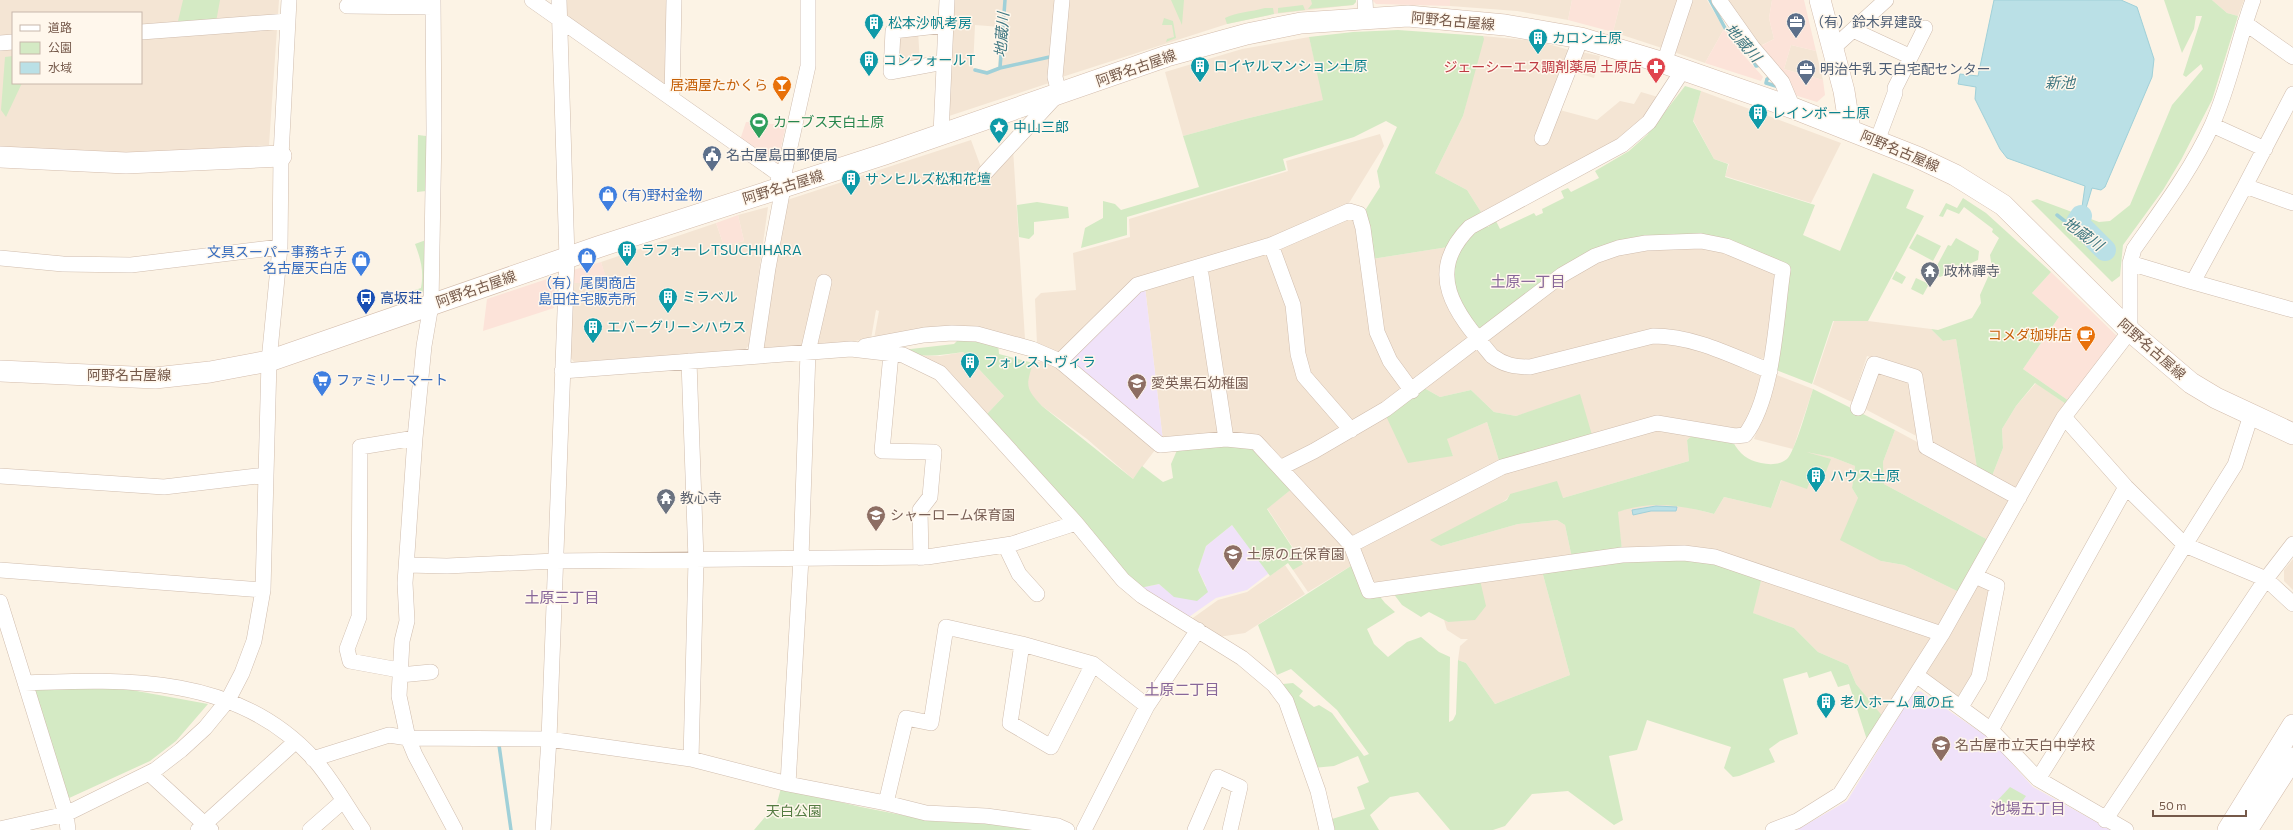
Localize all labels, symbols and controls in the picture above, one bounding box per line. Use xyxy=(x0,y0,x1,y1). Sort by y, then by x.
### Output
street label: 阿野名古屋線 xyxy=(1410,8,1496,33)
water label: 地蔵川 xyxy=(990,10,1012,58)
office icon: （有）鈴木昇建設 xyxy=(1785,11,1807,39)
legend xyxy=(12,12,142,84)
building icon: 松本沙帆考房 xyxy=(863,12,885,40)
place label: （有）鈴木昇建設 xyxy=(1810,13,1922,30)
place label: 松本沙帆考房 xyxy=(888,14,972,31)
text: 道路 xyxy=(48,20,72,34)
water label: 地蔵川 xyxy=(1722,20,1767,67)
building icon: カロン土原 xyxy=(1527,27,1549,55)
place label: カロン土原 xyxy=(1552,29,1622,46)
text: 公園 xyxy=(48,40,72,54)
street label: 阿野名古屋線 xyxy=(1093,46,1178,89)
building icon: コンフォールT xyxy=(858,49,880,77)
place label: コンフォールT xyxy=(883,51,976,68)
building icon: ロイヤルマンション土原 xyxy=(1189,55,1211,83)
pharmacy icon: ジェーシーエス調剤薬局 土原店 xyxy=(1645,56,1667,84)
place label: ロイヤルマンション土原 xyxy=(1214,57,1368,74)
place label: ジェーシーエス調剤薬局 土原店 xyxy=(1444,58,1642,75)
office icon: 明治牛乳 天白宅配センター xyxy=(1795,58,1817,86)
text: 水域 xyxy=(48,60,72,74)
place label: 明治牛乳 天白宅配センター xyxy=(1820,60,1991,77)
water label: 新池 xyxy=(2045,73,2077,91)
bar icon: 居酒屋たかくら xyxy=(771,74,793,102)
place label: 居酒屋たかくら xyxy=(670,76,768,93)
building icon: レインボー土原 xyxy=(1747,102,1769,130)
place label: レインボー土原 xyxy=(1772,104,1870,121)
sports icon: カーブス天白土原 xyxy=(748,111,770,139)
place label: カーブス天白土原 xyxy=(773,113,884,130)
place icon: 中山三郎 xyxy=(988,116,1010,144)
place label: 中山三郎 xyxy=(1013,118,1069,135)
street label: 阿野名古屋線 xyxy=(1858,126,1942,175)
public building icon: 名古屋島田郵便局 xyxy=(701,144,723,172)
place label: 名古屋島田郵便局 xyxy=(726,146,838,163)
street label: 阿野名古屋線 xyxy=(740,166,826,207)
building icon: サンヒルズ松和花壇 xyxy=(840,168,862,196)
place label: サンヒルズ松和花壇 xyxy=(865,170,991,187)
shop icon: (有)野村金物 xyxy=(597,184,619,212)
place label: (有)野村金物 xyxy=(622,186,703,203)
water label: 地蔵川 xyxy=(2060,213,2109,255)
building icon: ラフォーレTSUCHIHARA xyxy=(616,239,638,267)
place label: ラフォーレTSUCHIHARA xyxy=(641,241,802,258)
place label: 文具スーパー事務キチ 名古屋天白店 xyxy=(207,243,347,276)
shop icon: （有）尾関商店 島田住宅販売所 xyxy=(576,246,598,274)
shop icon: 文具スーパー事務キチ 名古屋天白店 xyxy=(350,249,372,277)
temple icon: 政林禪寺 xyxy=(1919,260,1941,288)
place label: 政林禪寺 xyxy=(1944,262,2000,279)
street label: 阿野名古屋線 xyxy=(433,267,518,310)
district label: 土原一丁目 xyxy=(1490,272,1566,290)
place label: （有）尾関商店 島田住宅販売所 xyxy=(538,274,636,307)
building icon: ミラベル xyxy=(657,286,679,314)
bus stop icon: 高坂荘 xyxy=(355,287,377,315)
place label: ミラベル xyxy=(682,288,738,305)
place label: 高坂荘 xyxy=(380,289,422,306)
street label: 阿野名古屋線 xyxy=(2115,315,2190,383)
building icon: エバーグリーンハウス xyxy=(582,316,604,344)
place label: エバーグリーンハウス xyxy=(607,318,746,335)
cafe icon: コメダ珈琲店 xyxy=(2075,324,2097,352)
place label: コメダ珈琲店 xyxy=(1988,326,2072,343)
building icon: フォレストヴィラ xyxy=(959,351,981,379)
place label: フォレストヴィラ xyxy=(984,353,1096,370)
street label: 阿野名古屋線 xyxy=(87,366,171,383)
supermarket icon: ファミリーマート xyxy=(311,369,333,397)
place label: ファミリーマート xyxy=(336,371,448,388)
school or university icon: 愛英黒石幼稚園 xyxy=(1126,372,1148,400)
place label: 愛英黒石幼稚園 xyxy=(1151,374,1249,391)
building icon: ハウス土原 xyxy=(1805,465,1827,493)
place label: ハウス土原 xyxy=(1830,467,1900,484)
temple icon: 教心寺 xyxy=(655,487,677,515)
place label: 教心寺 xyxy=(680,489,722,506)
school or university icon: シャーローム保育園 xyxy=(865,504,887,532)
place label: シャーローム保育園 xyxy=(890,506,1016,523)
school or university icon: 土原の丘保育園 xyxy=(1222,543,1244,571)
place label: 土原の丘保育園 xyxy=(1247,545,1345,562)
district label: 土原三丁目 xyxy=(524,588,600,606)
district label: 土原二丁目 xyxy=(1144,680,1220,698)
building icon: 老人ホーム 風の丘 xyxy=(1815,691,1837,719)
place label: 老人ホーム 風の丘 xyxy=(1840,693,1954,710)
school or university icon: 名古屋市立天白中学校 xyxy=(1930,734,1952,762)
place label: 名古屋市立天白中学校 xyxy=(1955,736,2095,753)
scale bar xyxy=(2153,792,2246,818)
text: 50 m xyxy=(2159,798,2187,812)
district label: 池場五丁目 xyxy=(1990,799,2066,817)
park label: 天白公園 xyxy=(766,802,822,819)

